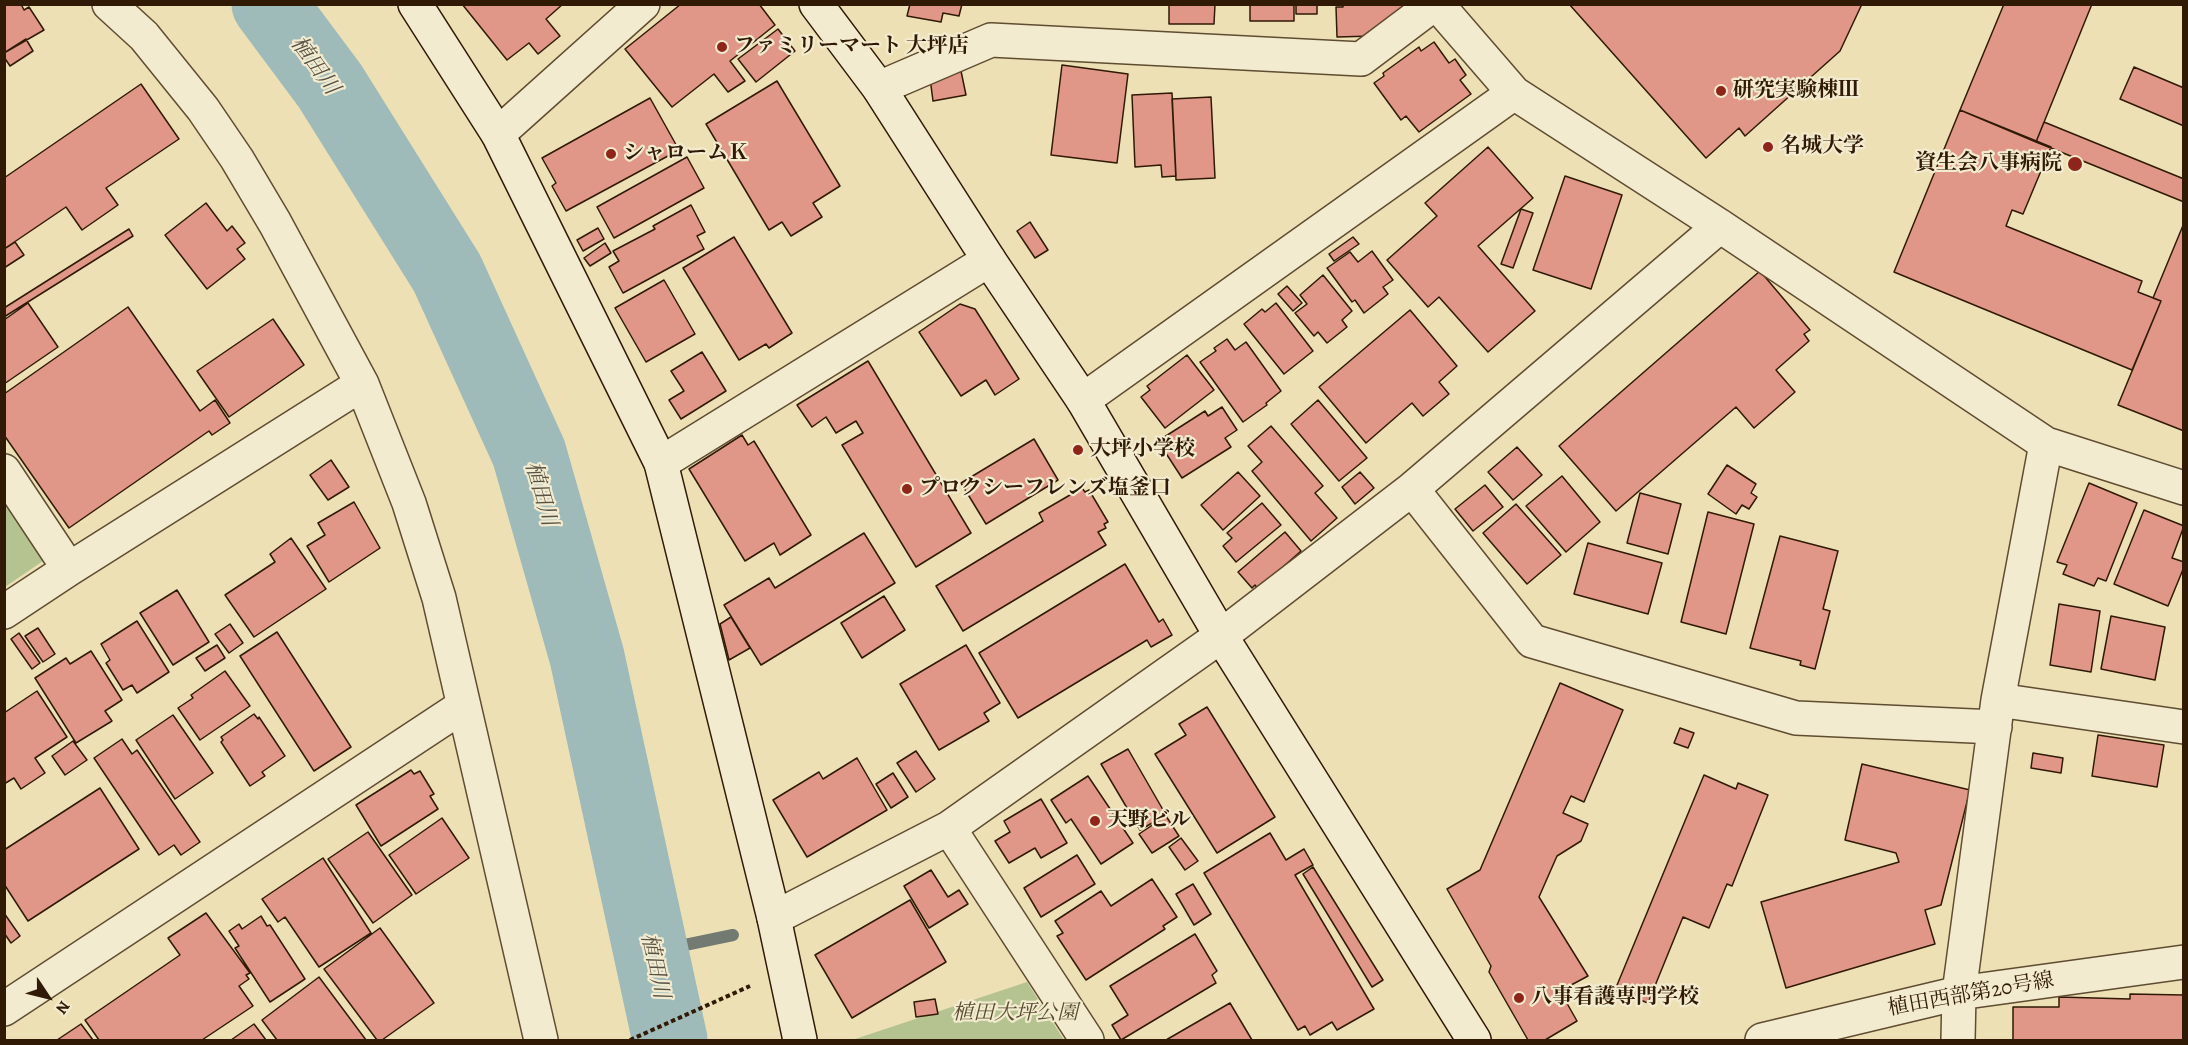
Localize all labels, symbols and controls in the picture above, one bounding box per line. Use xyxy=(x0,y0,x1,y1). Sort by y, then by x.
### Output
water label: 植田川 xyxy=(284,32,344,100)
place label: ファミリーマート 大坪店 xyxy=(734,34,969,60)
marker: ファミリーマート 大坪店 xyxy=(715,40,729,54)
place label: 研究実験棟Ⅲ xyxy=(1733,78,1859,104)
marker: 研究実験棟Ⅲ xyxy=(1714,84,1728,98)
place label: 名城大学 xyxy=(1780,134,1864,160)
marker: 名城大学 xyxy=(1761,140,1775,154)
place label: シャロームＫ xyxy=(623,141,749,167)
marker: シャロームＫ xyxy=(604,147,618,161)
place label: 資生会八事病院 xyxy=(1915,151,2062,177)
marker: 資生会八事病院 xyxy=(2066,155,2084,173)
place label: 大坪小学校 xyxy=(1090,437,1195,463)
marker: 大坪小学校 xyxy=(1071,443,1085,457)
water label: 植田川 xyxy=(518,459,562,529)
place label: プロクシーフレンズ塩釜口 xyxy=(919,476,1171,502)
marker: プロクシーフレンズ塩釜口 xyxy=(900,482,914,496)
place label: 天野ビル xyxy=(1107,808,1191,834)
marker: 天野ビル xyxy=(1088,814,1102,828)
water label: 植田川 xyxy=(634,931,674,1001)
north arrow xyxy=(18,967,78,1027)
street label: 植田西部第20号線 xyxy=(1886,968,2056,1022)
place label: 八事看護専門学校 xyxy=(1531,985,1699,1011)
marker: 八事看護専門学校 xyxy=(1512,991,1526,1005)
text: N xyxy=(50,996,75,1018)
park label: 植田大坪公園 xyxy=(952,1001,1078,1027)

